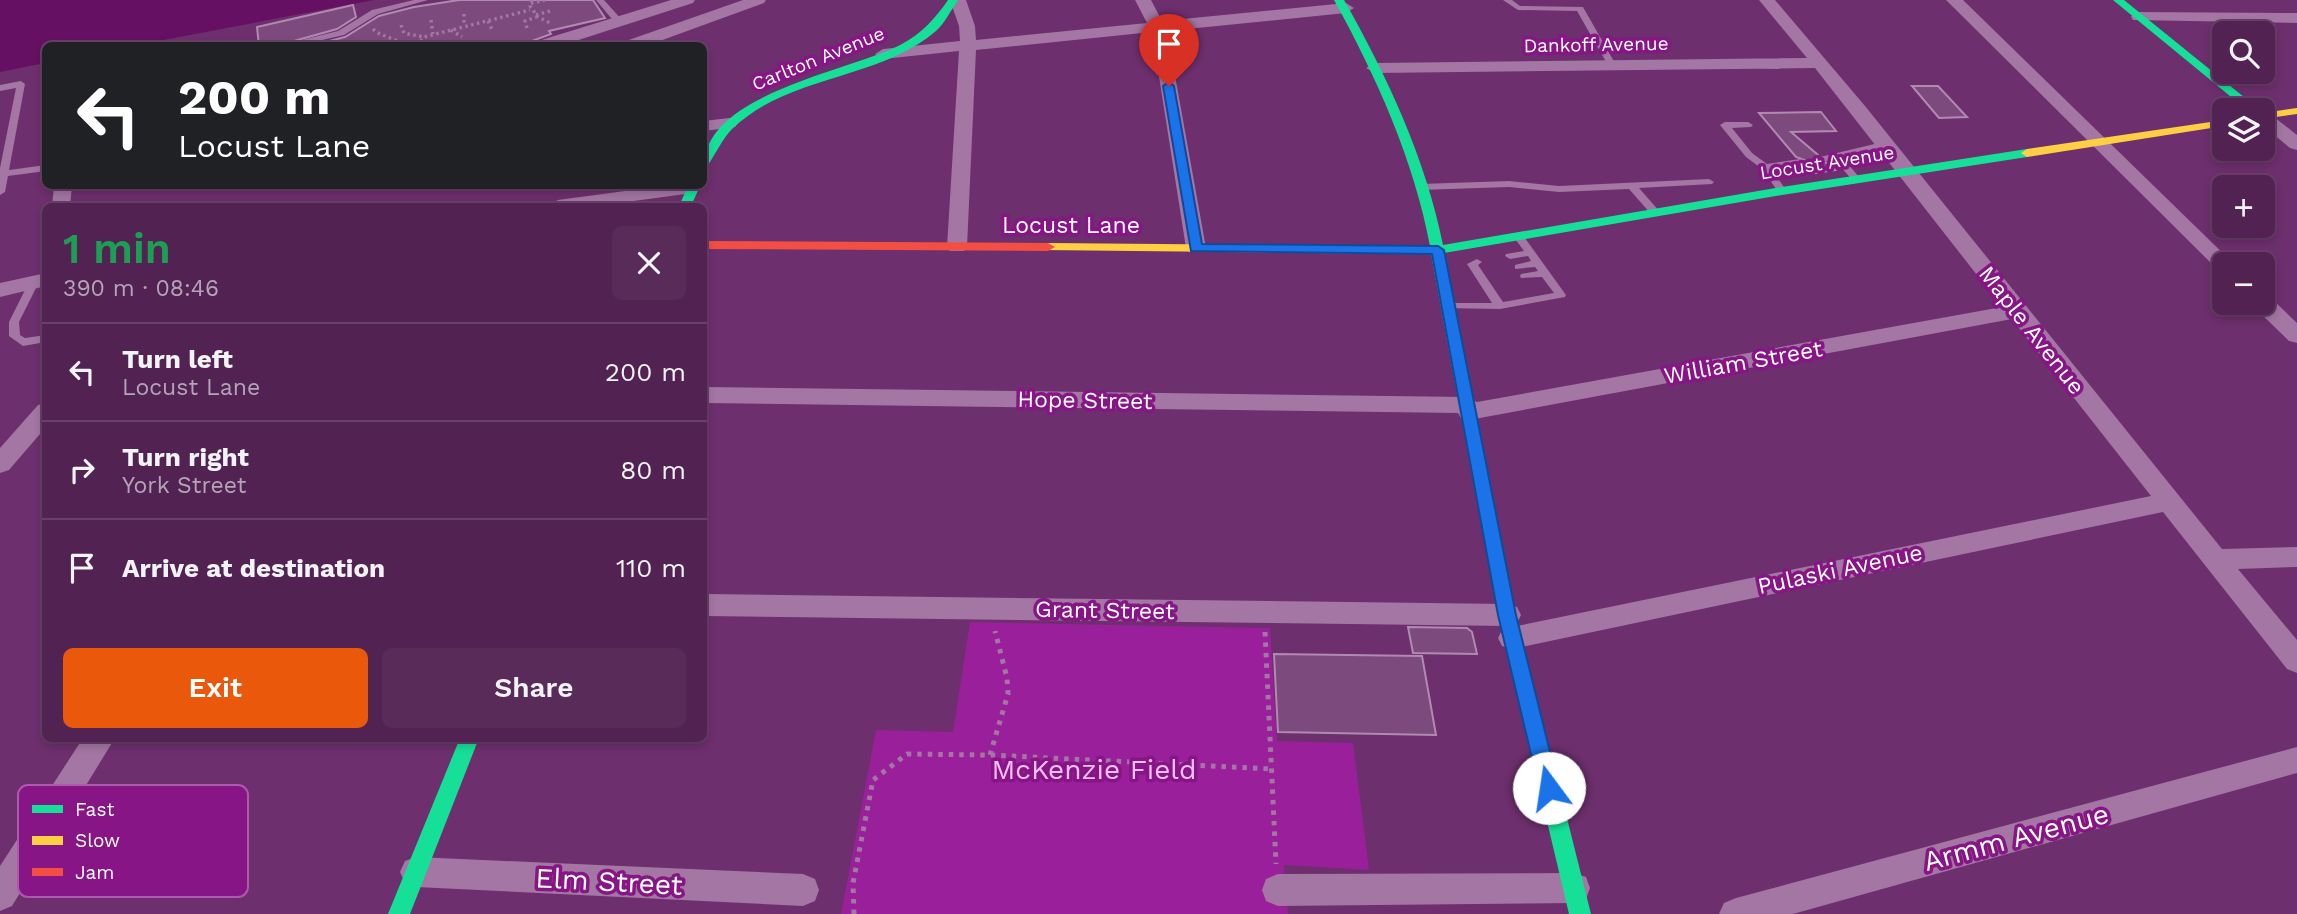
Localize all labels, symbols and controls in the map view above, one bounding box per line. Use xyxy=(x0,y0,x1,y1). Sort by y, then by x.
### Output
pin xyxy=(1139,14,1199,86)
street label: Carlton Avenue xyxy=(748,21,888,96)
map controls xyxy=(2212,21,2275,315)
button: search xyxy=(2212,21,2275,84)
icon: arrive xyxy=(1150,25,1188,63)
street label: Dankoff Avenue xyxy=(1523,32,1669,57)
text: 200 m xyxy=(178,68,330,126)
icon: left xyxy=(63,70,154,161)
button: layers xyxy=(2212,98,2275,161)
text: Locust Lane xyxy=(178,127,370,165)
street label: Locust Avenue xyxy=(1758,141,1896,184)
button: + xyxy=(2212,175,2275,238)
street label: Locust Lane xyxy=(1002,212,1140,239)
text: 1 min xyxy=(63,224,171,273)
button: close xyxy=(612,226,686,300)
button: − xyxy=(2212,252,2275,315)
street label: Maple Avenue xyxy=(1973,261,2090,400)
text: 390 m · 08:46 xyxy=(63,275,219,302)
street label: William Street xyxy=(1662,335,1825,390)
text: Turn left xyxy=(122,344,233,374)
icon: left xyxy=(63,353,101,391)
text: 200 m xyxy=(605,357,686,387)
text: Locust Lane xyxy=(122,374,260,401)
street label: Hope Street xyxy=(1017,386,1153,415)
text: Turn right xyxy=(122,442,249,472)
icon: right xyxy=(63,451,101,489)
text: 80 m xyxy=(620,455,686,485)
text: York Street xyxy=(122,472,246,499)
street label: Pulaski Avenue xyxy=(1755,539,1925,600)
icon: arrive xyxy=(63,549,101,587)
text: Arrive at destination xyxy=(122,553,385,583)
text: 110 m xyxy=(616,553,686,583)
street label: Grant Street xyxy=(1035,596,1175,625)
button: Exit xyxy=(63,648,368,728)
button: Share xyxy=(382,648,686,728)
position arrow xyxy=(1512,751,1586,825)
park label: McKenzie Field xyxy=(992,753,1196,786)
legend xyxy=(18,785,248,897)
street label: Armm Avenue xyxy=(1920,797,2113,878)
text: Fast xyxy=(75,798,114,821)
text: Slow xyxy=(75,829,120,852)
text: Jam xyxy=(75,861,114,884)
street label: Elm Street xyxy=(535,861,683,902)

